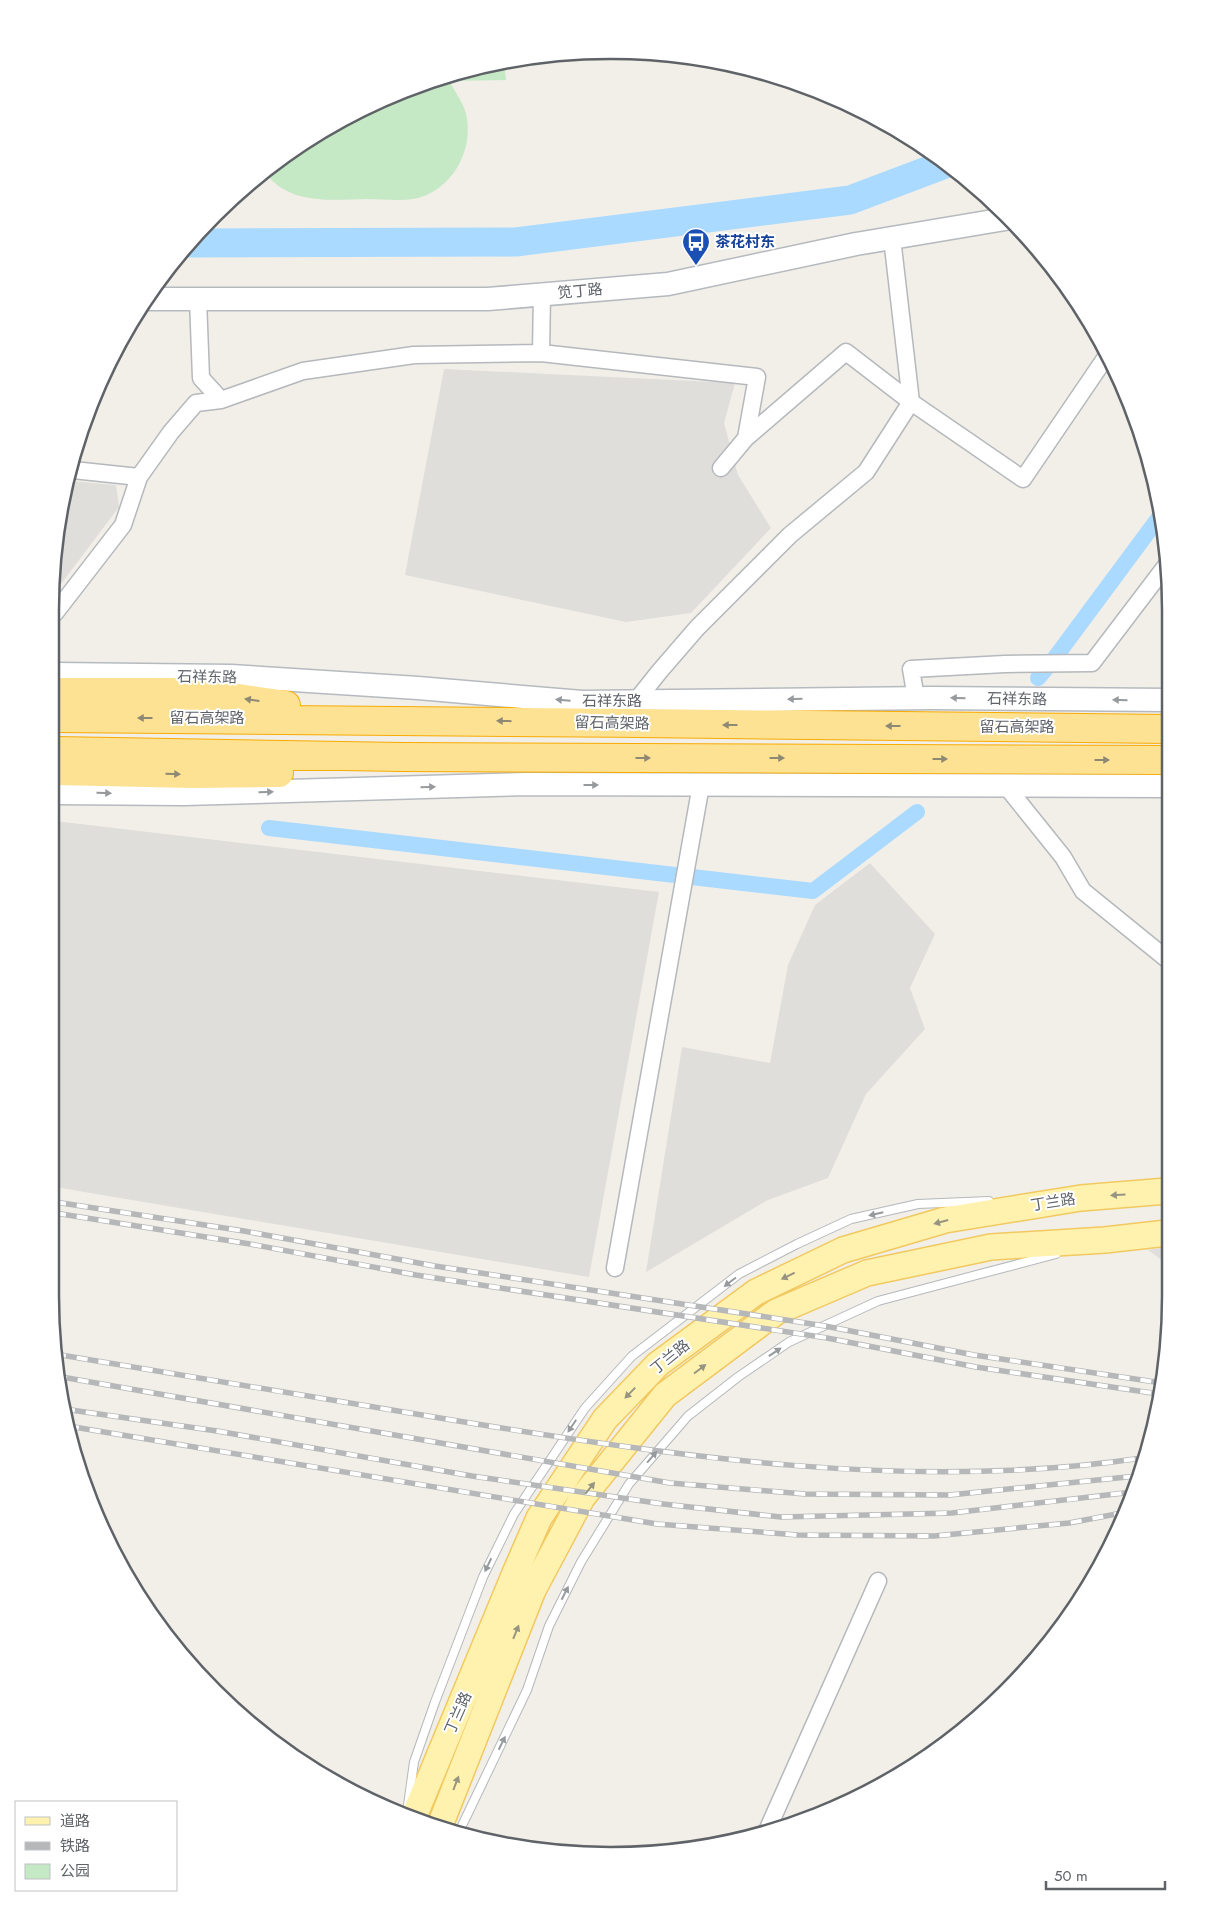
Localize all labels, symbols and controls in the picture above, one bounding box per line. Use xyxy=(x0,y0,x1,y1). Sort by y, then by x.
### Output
bus stop icon: 茶花村东 xyxy=(681,227,711,266)
place label: 茶花村东 xyxy=(715,231,775,253)
street label: 笕丁路 xyxy=(557,278,603,304)
street label: 石祥东路 xyxy=(177,665,237,689)
street label: 石祥东路 xyxy=(987,687,1047,711)
street label: 石祥东路 xyxy=(582,690,642,712)
one-way arrow xyxy=(950,694,966,702)
one-way arrow xyxy=(243,695,259,703)
one-way arrow xyxy=(787,695,803,703)
one-way arrow xyxy=(555,696,571,704)
one-way arrow xyxy=(1112,696,1128,704)
street label: 留石高架路 xyxy=(169,707,245,729)
street label: 留石高架路 xyxy=(574,711,650,735)
one-way arrow xyxy=(137,714,153,722)
street label: 留石高架路 xyxy=(979,716,1055,738)
one-way arrow xyxy=(496,717,512,725)
one-way arrow xyxy=(722,721,738,729)
one-way arrow xyxy=(885,722,901,730)
one-way arrow xyxy=(635,754,651,762)
one-way arrow xyxy=(769,754,785,762)
one-way arrow xyxy=(932,755,948,763)
one-way arrow xyxy=(1094,756,1110,764)
one-way arrow xyxy=(166,770,182,778)
one-way arrow xyxy=(583,781,599,789)
one-way arrow xyxy=(421,783,437,791)
one-way arrow xyxy=(258,787,274,795)
one-way arrow xyxy=(96,789,112,797)
street label: 丁兰路 xyxy=(1029,1188,1077,1216)
one-way arrow xyxy=(1110,1191,1126,1199)
one-way arrow xyxy=(868,1210,884,1218)
one-way arrow xyxy=(933,1218,948,1226)
one-way arrow xyxy=(781,1273,795,1281)
one-way arrow xyxy=(723,1276,736,1287)
street label: 丁兰路 xyxy=(646,1334,694,1380)
one-way arrow xyxy=(768,1347,782,1356)
one-way arrow xyxy=(693,1364,706,1375)
one-way arrow xyxy=(624,1387,636,1399)
one-way arrow xyxy=(567,1420,577,1433)
one-way arrow xyxy=(647,1450,658,1463)
one-way arrow xyxy=(584,1482,595,1495)
one-way arrow xyxy=(484,1558,492,1572)
one-way arrow xyxy=(561,1586,569,1600)
one-way arrow xyxy=(512,1624,520,1639)
street label: 丁兰路 xyxy=(439,1688,477,1738)
one-way arrow xyxy=(498,1735,506,1750)
one-way arrow xyxy=(453,1776,461,1790)
legend xyxy=(15,1801,178,1891)
text: 道路 xyxy=(60,1810,90,1832)
text: 铁路 xyxy=(60,1835,90,1857)
scale bar xyxy=(1046,1858,1165,1890)
text: 公园 xyxy=(60,1860,90,1882)
text: 50 m xyxy=(1054,1865,1088,1887)

